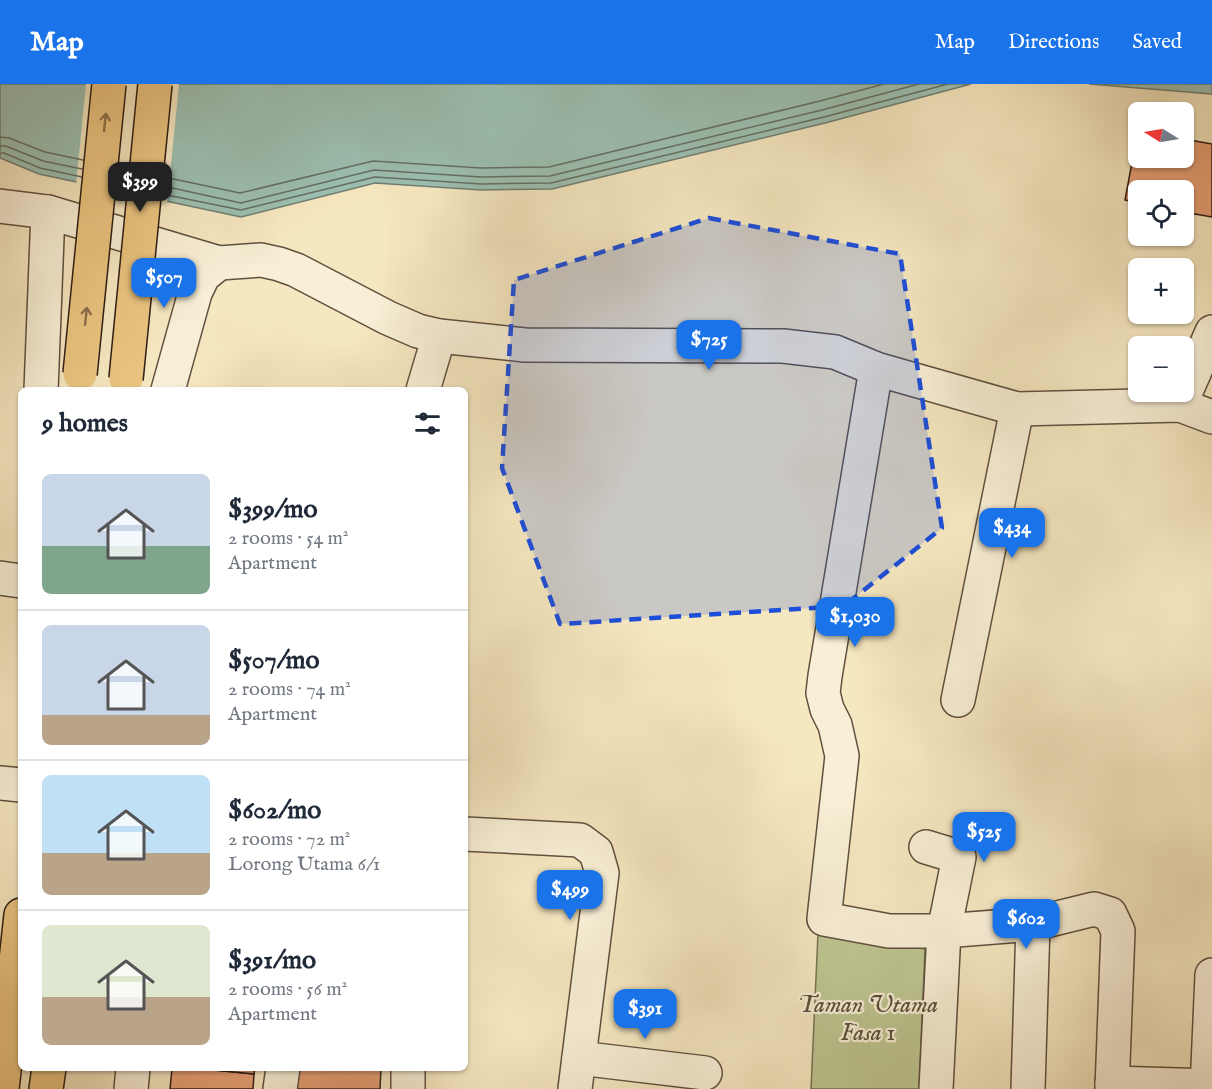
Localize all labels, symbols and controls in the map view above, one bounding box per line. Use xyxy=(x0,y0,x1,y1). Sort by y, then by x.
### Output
text: Map xyxy=(30,25,84,60)
text: Map xyxy=(935,29,975,56)
text: Directions xyxy=(1008,29,1099,56)
text: Saved xyxy=(1132,29,1182,56)
north arrow xyxy=(1128,102,1194,168)
map controls xyxy=(1128,102,1194,402)
one-way arrow xyxy=(100,113,111,133)
pin: $399 xyxy=(104,162,176,213)
text: $399 xyxy=(122,169,158,194)
button: locate xyxy=(1128,180,1194,246)
pin: $507 xyxy=(128,258,200,309)
button: + xyxy=(1128,258,1194,324)
text: $507 xyxy=(145,265,183,290)
one-way arrow xyxy=(81,307,92,327)
pin: $725 xyxy=(673,320,745,371)
text: $725 xyxy=(690,327,728,352)
button: − xyxy=(1128,336,1194,402)
text: 9 homes xyxy=(42,407,128,440)
icon: filters xyxy=(411,407,444,440)
text: $399/mo xyxy=(228,493,317,526)
icon: home xyxy=(90,498,162,570)
pin: $434 xyxy=(976,508,1048,559)
text: $434 xyxy=(993,515,1031,540)
text: 2 rooms · 54 m² xyxy=(228,526,349,551)
text: Apartment xyxy=(228,551,317,576)
pin: $1,030 xyxy=(806,597,904,648)
text: $1,030 xyxy=(830,604,880,629)
text: $507/mo xyxy=(228,644,320,677)
icon: home xyxy=(90,649,162,721)
text: 2 rooms · 74 m² xyxy=(228,677,351,702)
text: Apartment xyxy=(228,702,317,727)
text: $602/mo xyxy=(228,794,321,827)
icon: home xyxy=(90,799,162,871)
pin: $525 xyxy=(948,812,1020,863)
text: $525 xyxy=(967,819,1001,844)
text: 2 rooms · 72 m² xyxy=(228,827,350,852)
text: Lorong Utama 6/1 xyxy=(228,852,380,877)
pin: $499 xyxy=(534,870,606,921)
text: $499 xyxy=(551,877,589,902)
pin: $602 xyxy=(990,899,1062,950)
text: $602 xyxy=(1007,906,1045,931)
text: $391/mo xyxy=(228,944,316,977)
icon: home xyxy=(90,949,162,1021)
text: 2 rooms · 56 m² xyxy=(228,977,347,1002)
pin: $391 xyxy=(609,989,681,1040)
park label: Taman Utama Fasa 1 xyxy=(798,990,938,1049)
text: $391 xyxy=(628,996,662,1021)
text: Apartment xyxy=(228,1002,317,1027)

